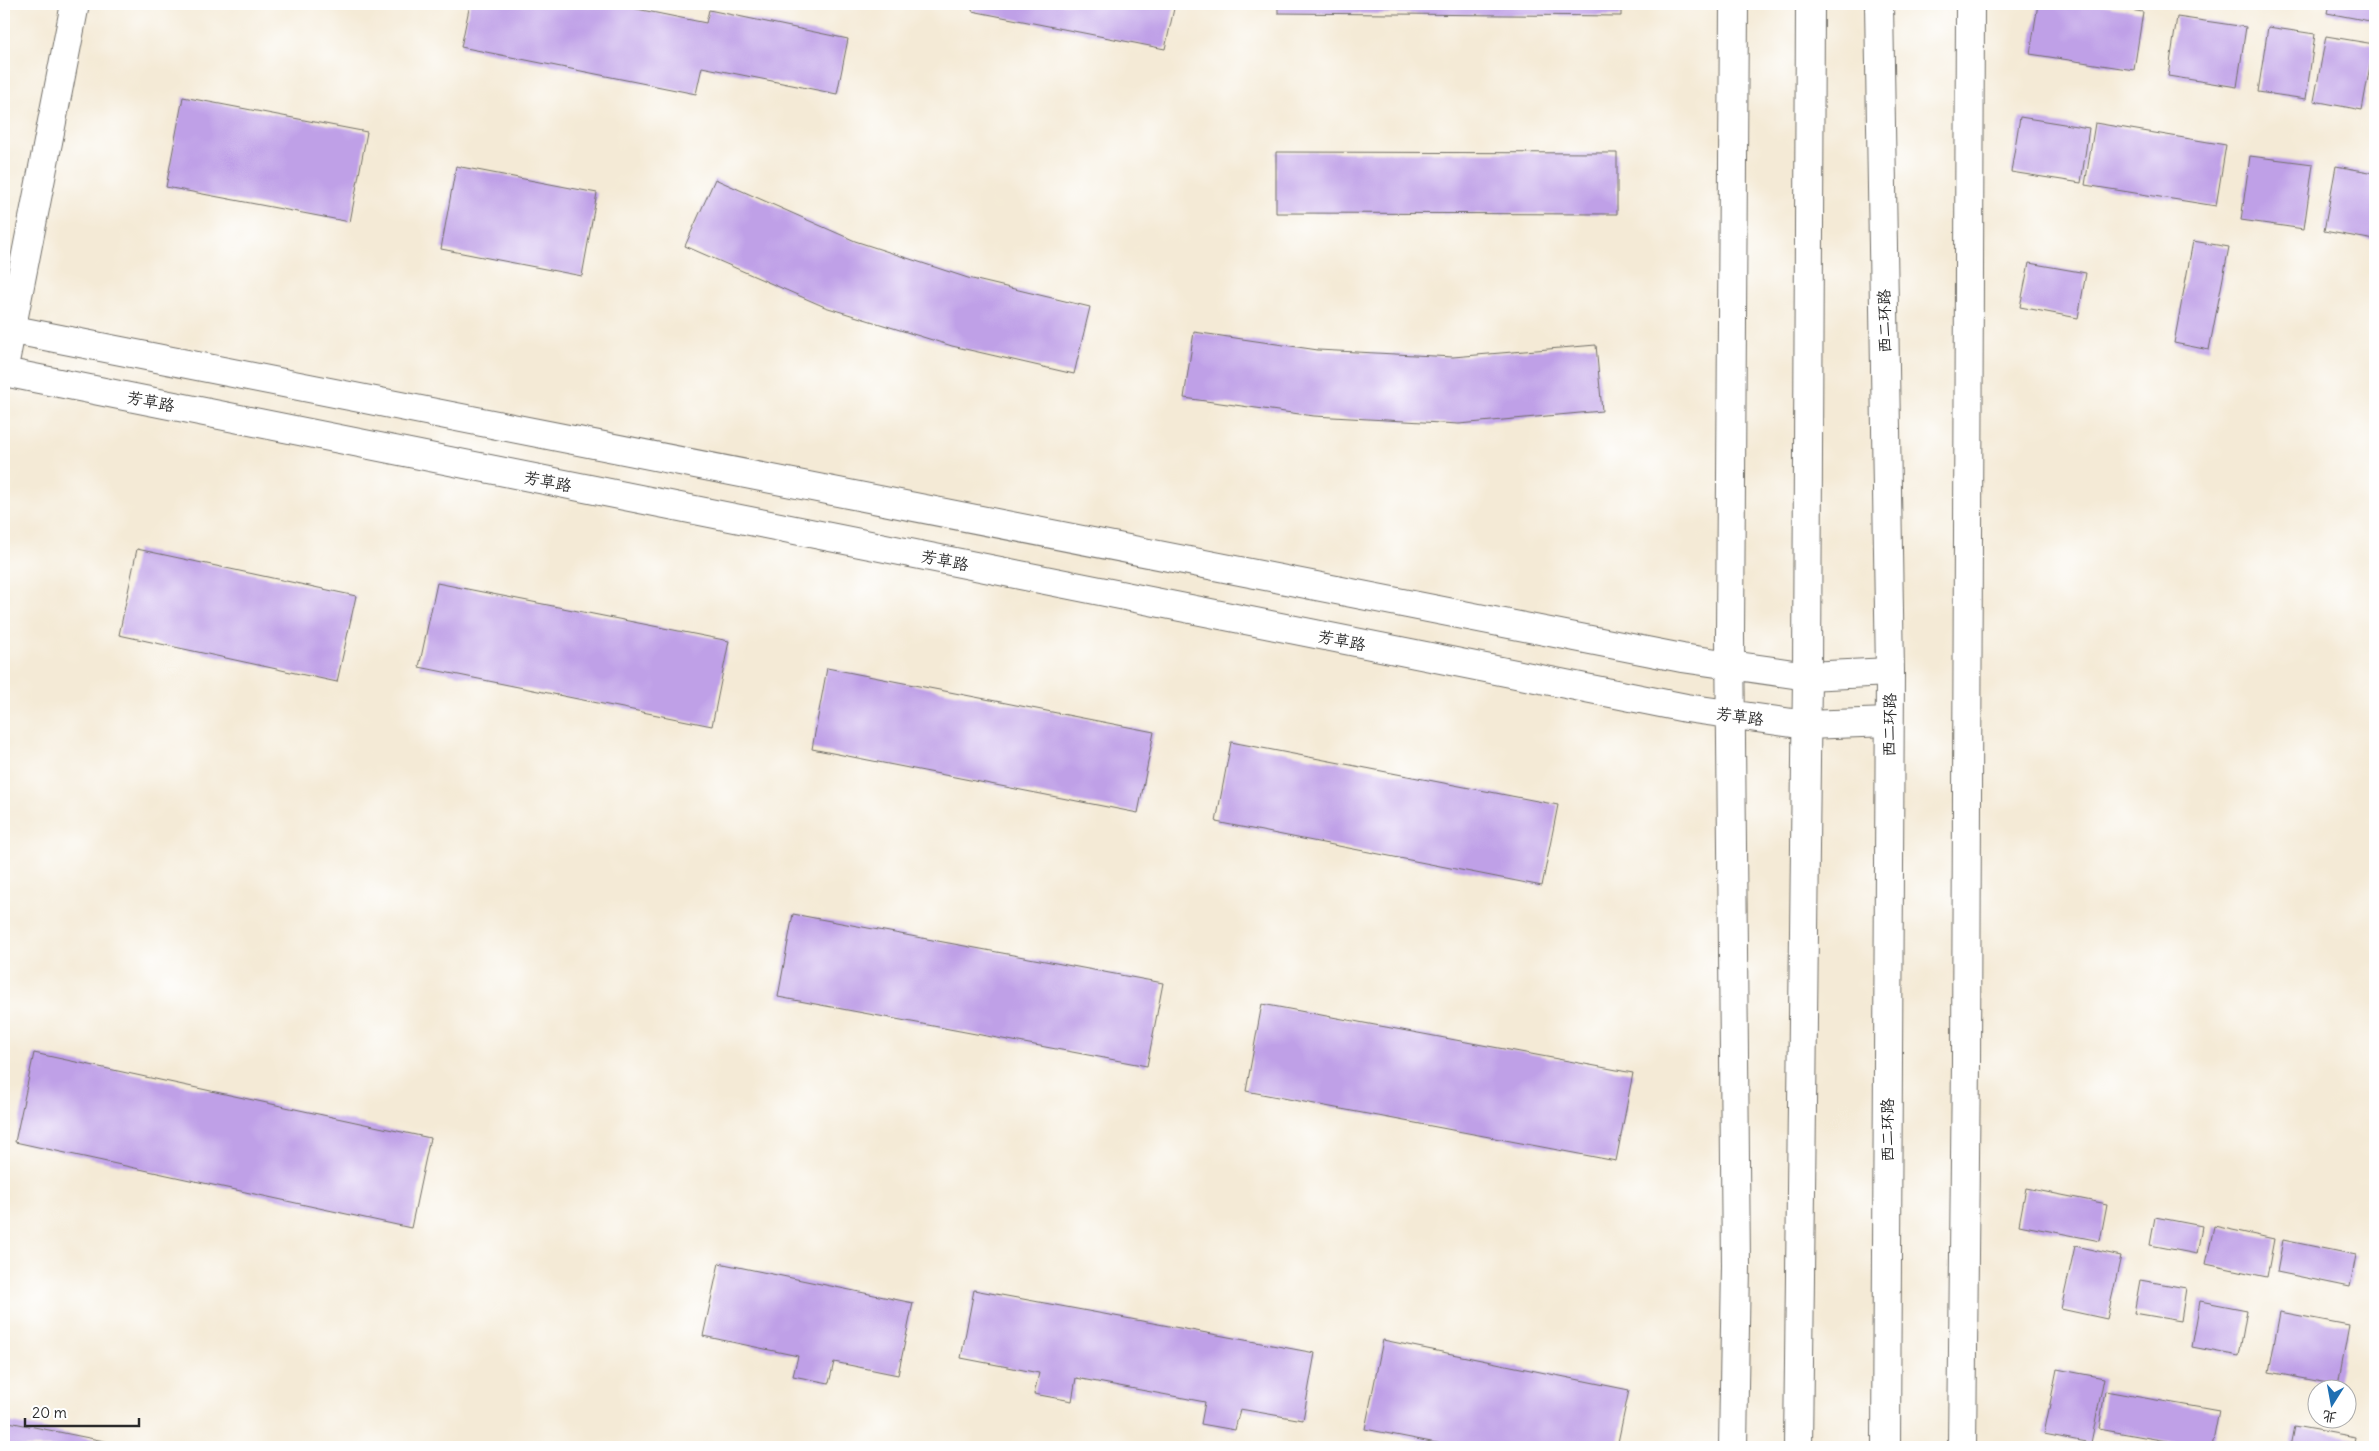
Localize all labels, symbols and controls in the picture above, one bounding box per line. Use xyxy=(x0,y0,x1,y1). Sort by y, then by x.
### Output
street label: 西二环路 xyxy=(1873,289,1895,353)
street label: 芳草路 xyxy=(126,387,176,415)
street label: 芳草路 xyxy=(523,467,573,495)
street label: 芳草路 xyxy=(920,546,970,574)
street label: 芳草路 xyxy=(1317,626,1367,654)
street label: 西二环路 xyxy=(1878,693,1900,757)
street label: 芳草路 xyxy=(1715,703,1765,729)
street label: 西二环路 xyxy=(1877,1098,1897,1162)
north arrow xyxy=(2306,1378,2356,1428)
scale bar xyxy=(25,1396,139,1428)
text: 20 m xyxy=(32,1403,67,1422)
text: 北 xyxy=(2321,1407,2338,1427)

